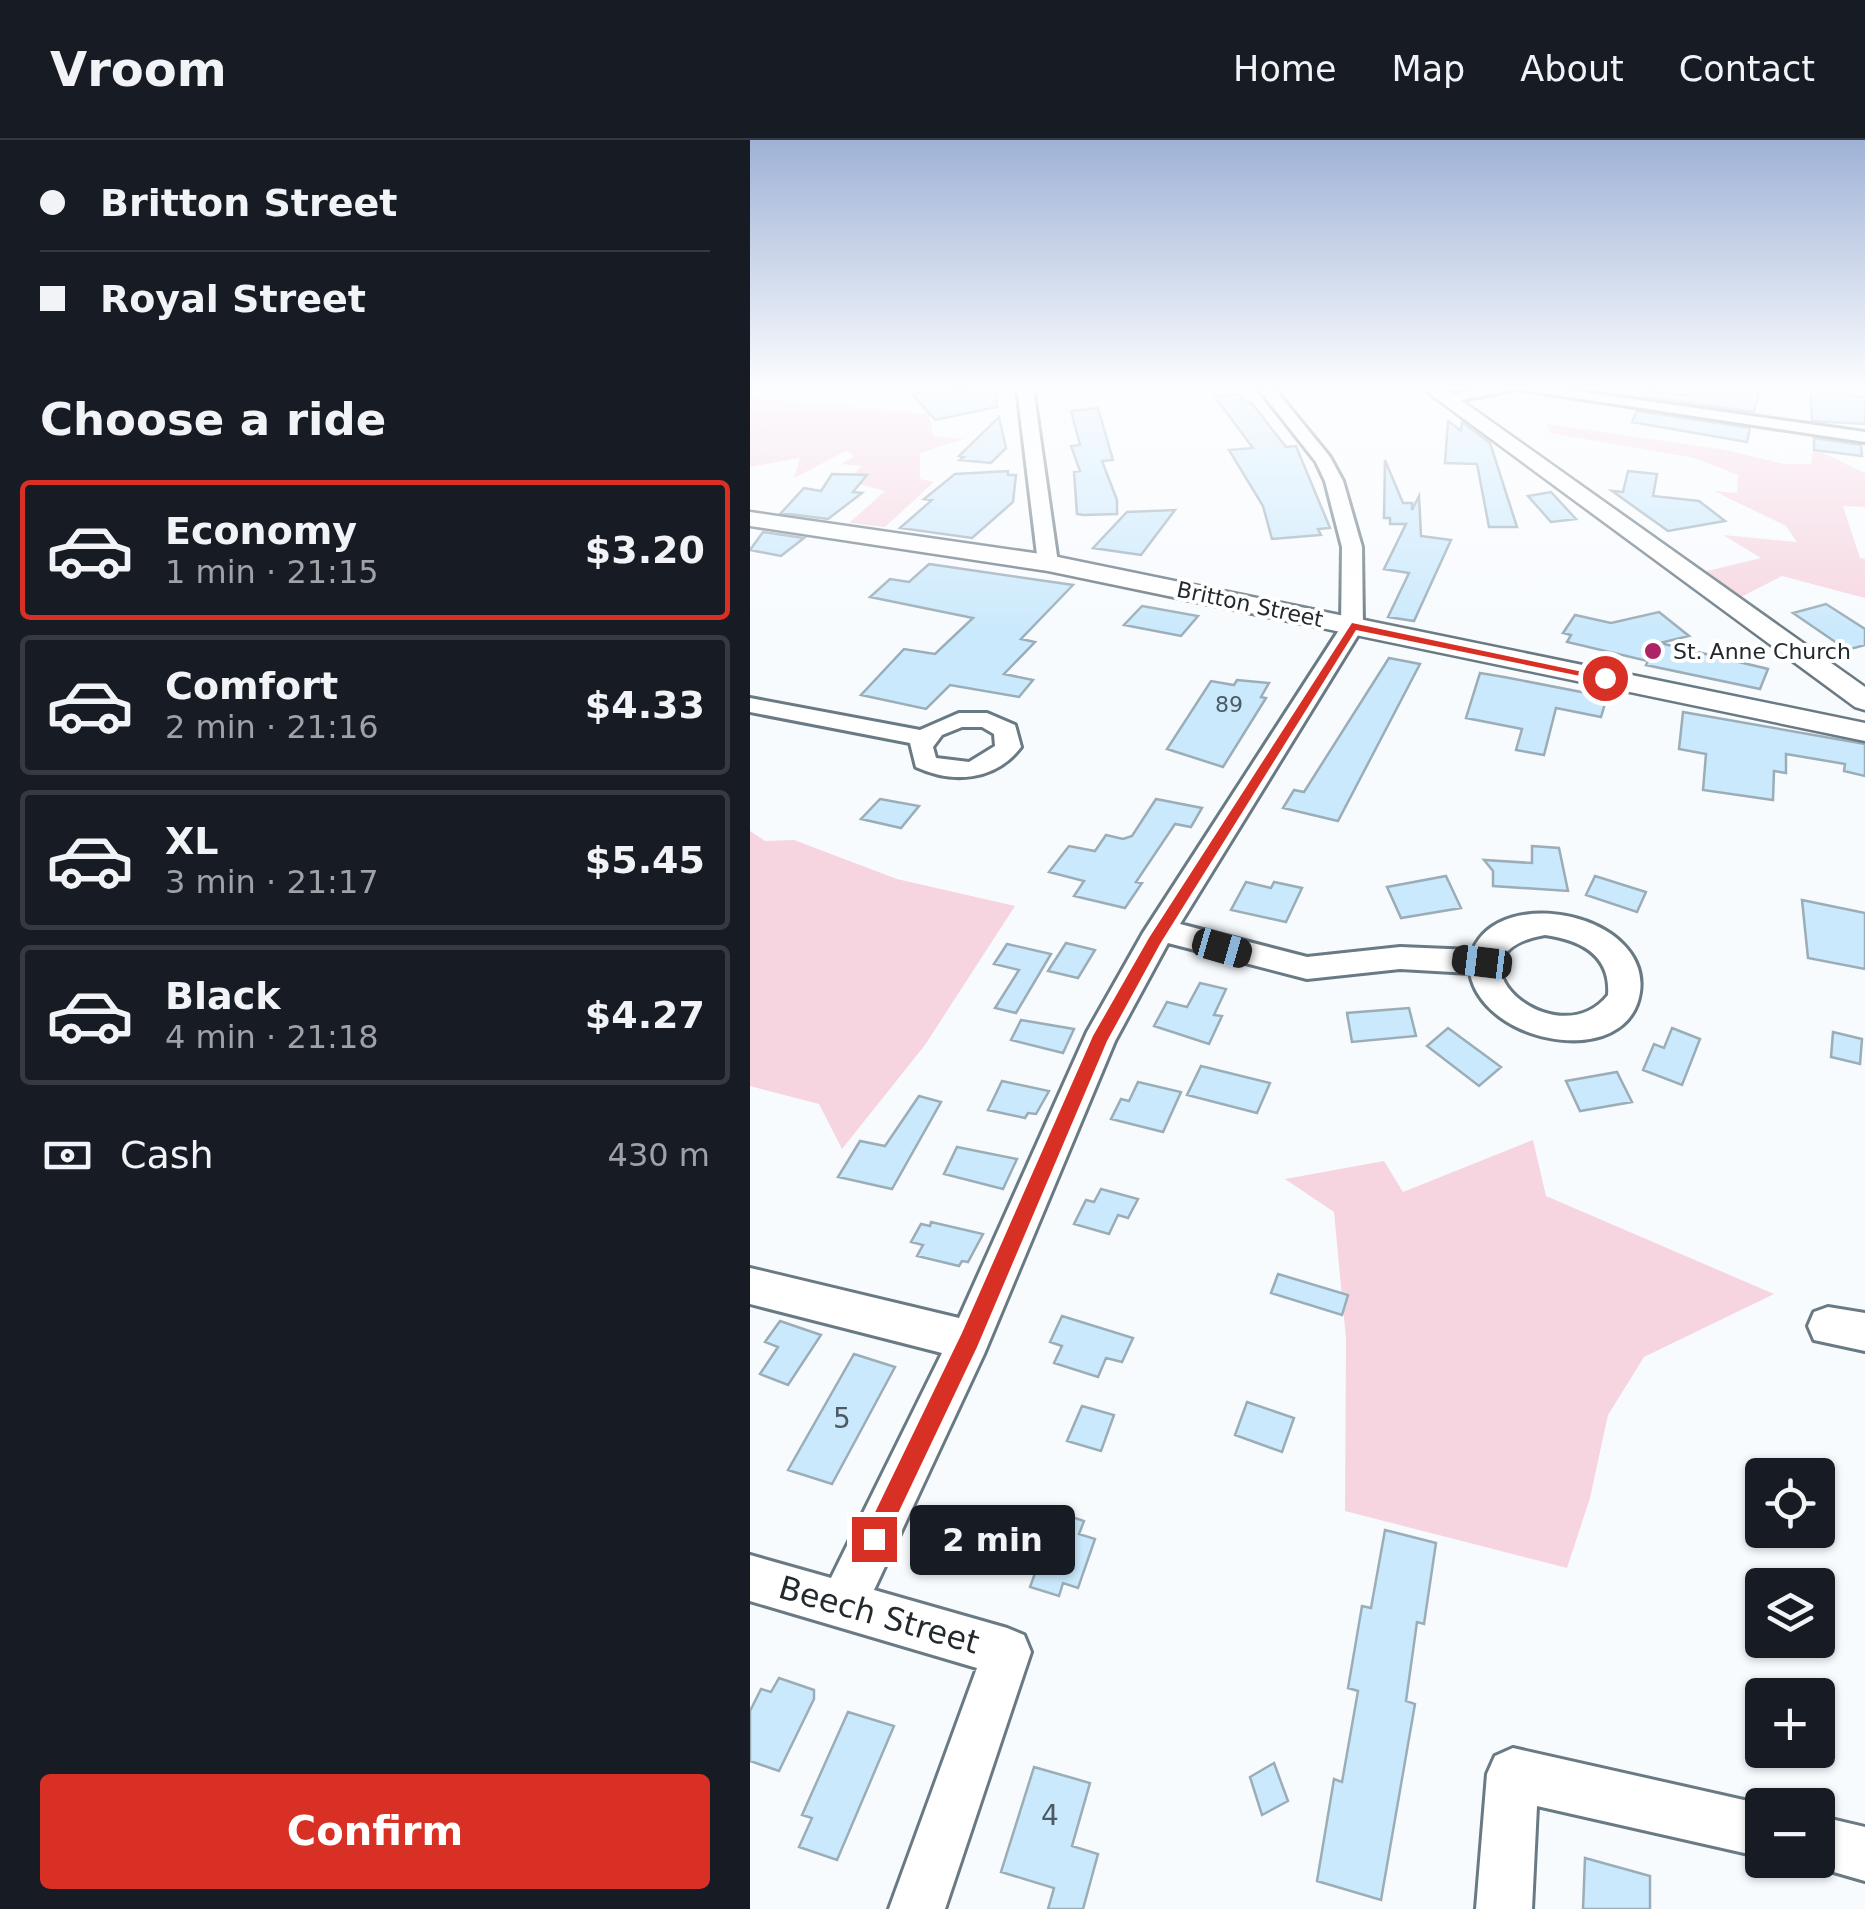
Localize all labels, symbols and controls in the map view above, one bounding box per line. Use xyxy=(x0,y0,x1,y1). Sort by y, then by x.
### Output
text: Vroom xyxy=(50,41,227,97)
text: Home xyxy=(1233,49,1336,89)
text: Map xyxy=(1391,49,1465,89)
text: About xyxy=(1520,49,1624,89)
text: Contact xyxy=(1679,49,1815,89)
text: Britton Street xyxy=(100,181,397,225)
text: Royal Street xyxy=(100,277,366,321)
text: Choose a ride xyxy=(40,393,386,446)
icon: car xyxy=(45,505,135,595)
text: Economy xyxy=(165,509,357,553)
text: $3.20 xyxy=(585,528,705,572)
text: 1 min · 21:15 xyxy=(165,553,379,591)
street label: Britton Street xyxy=(1175,577,1326,632)
place label: St. Anne Church xyxy=(1673,639,1851,664)
marker: St. Anne Church xyxy=(1642,640,1664,662)
route start xyxy=(1583,656,1628,701)
icon: car xyxy=(45,660,135,750)
text: Comfort xyxy=(165,664,338,708)
text: $4.33 xyxy=(585,683,705,727)
house number: 89 xyxy=(1215,692,1243,717)
text: 2 min · 21:16 xyxy=(165,708,379,746)
icon: car xyxy=(45,815,135,905)
text: XL xyxy=(165,819,219,863)
text: $5.45 xyxy=(585,838,705,882)
text: 3 min · 21:17 xyxy=(165,863,379,901)
car xyxy=(1189,925,1255,971)
car xyxy=(1450,943,1514,981)
icon: car xyxy=(45,970,135,1060)
text: Black xyxy=(165,974,280,1018)
text: $4.27 xyxy=(585,993,705,1037)
text: 4 min · 21:18 xyxy=(165,1018,379,1056)
icon: cash xyxy=(40,1128,95,1183)
text: Cash xyxy=(120,1133,214,1177)
text: 430 m xyxy=(608,1136,710,1174)
house number: 5 xyxy=(833,1402,851,1435)
map controls xyxy=(1745,1458,1835,1878)
button: locate xyxy=(1745,1458,1835,1548)
callout: 2 min xyxy=(909,1504,1074,1574)
route end xyxy=(852,1517,897,1562)
text: 2 min xyxy=(942,1521,1043,1559)
street label: Beech Street xyxy=(774,1568,984,1662)
button: layers xyxy=(1745,1568,1835,1658)
button: + xyxy=(1745,1678,1835,1768)
button: Confirm xyxy=(40,1774,710,1889)
button: − xyxy=(1745,1788,1835,1878)
house number: 4 xyxy=(1041,1799,1059,1832)

